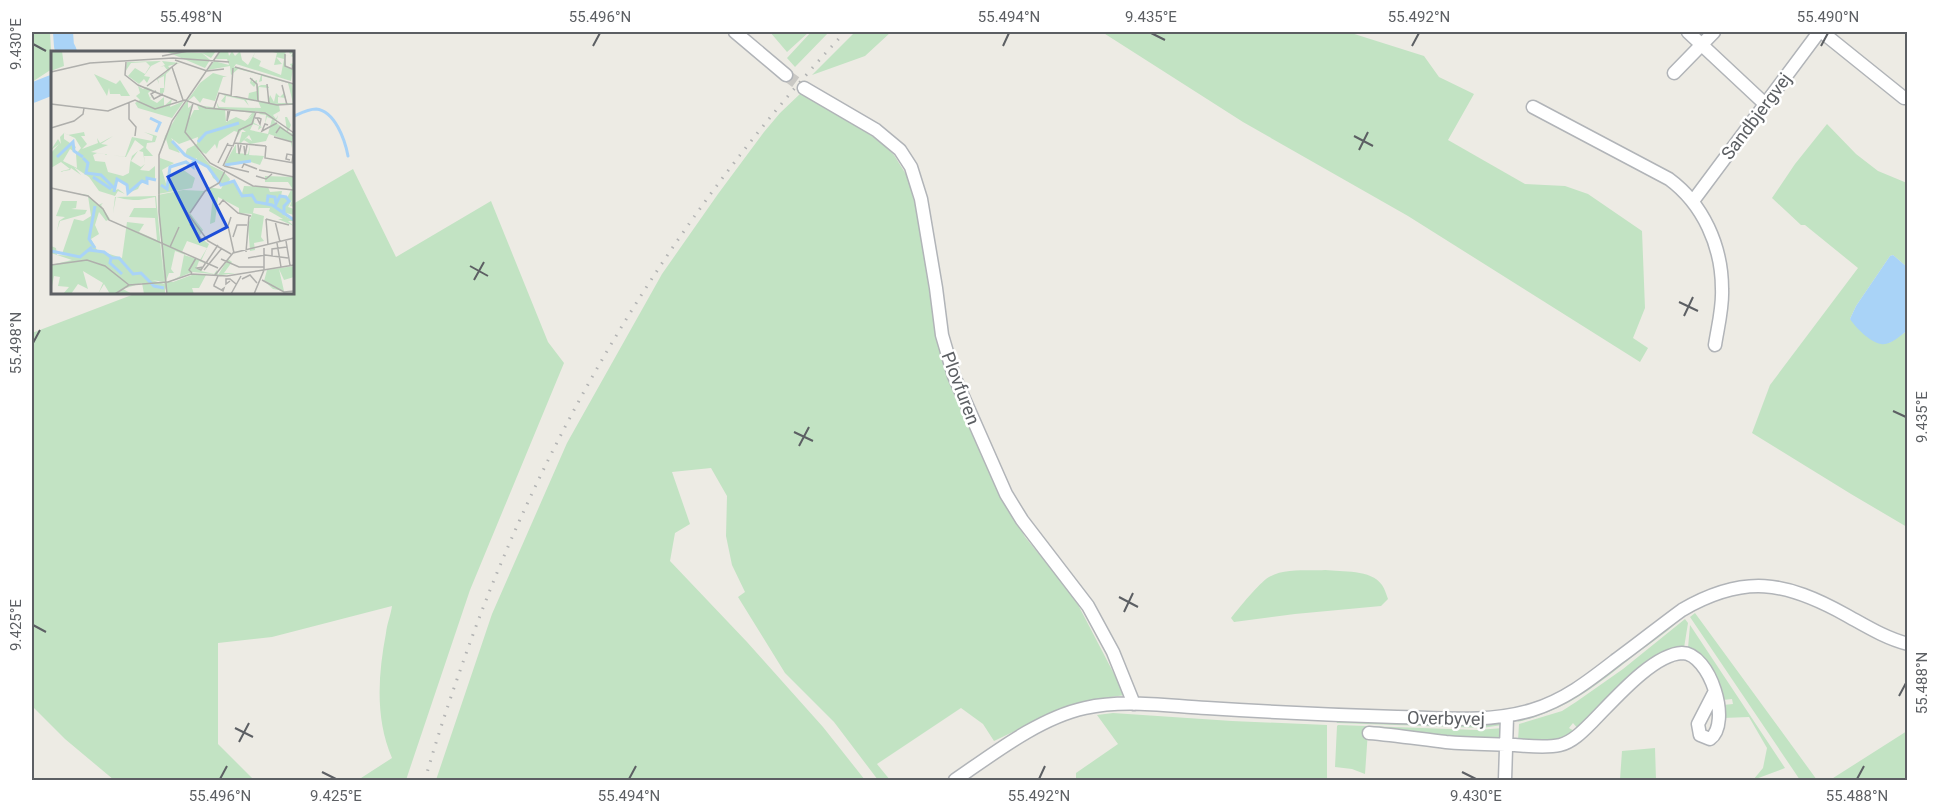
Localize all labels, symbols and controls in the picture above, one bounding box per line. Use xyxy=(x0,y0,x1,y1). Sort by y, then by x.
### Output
text: 55.498°N xyxy=(160,8,222,26)
text: 55.496°N xyxy=(569,8,631,26)
text: 55.494°N xyxy=(978,8,1040,26)
text: 9.435°E xyxy=(1125,8,1177,26)
text: 55.492°N xyxy=(1388,8,1450,26)
text: 55.490°N xyxy=(1797,8,1859,26)
text: 9.430°E xyxy=(7,18,25,70)
inset map xyxy=(51,51,294,294)
street label: Sandbjergvej xyxy=(1717,69,1795,163)
text: 55.498°N xyxy=(7,312,25,374)
street label: Plovfuren xyxy=(938,349,984,427)
text: 9.435°E xyxy=(1913,391,1931,443)
text: 9.425°E xyxy=(7,599,25,651)
text: 55.488°N xyxy=(1913,652,1931,714)
street label: Overbyvej xyxy=(1407,707,1485,729)
text: 55.496°N xyxy=(189,787,251,805)
text: 9.425°E xyxy=(310,787,362,805)
text: 55.494°N xyxy=(598,787,660,805)
text: 55.492°N xyxy=(1008,787,1070,805)
text: 9.430°E xyxy=(1450,787,1502,805)
text: 55.488°N xyxy=(1826,787,1888,805)

